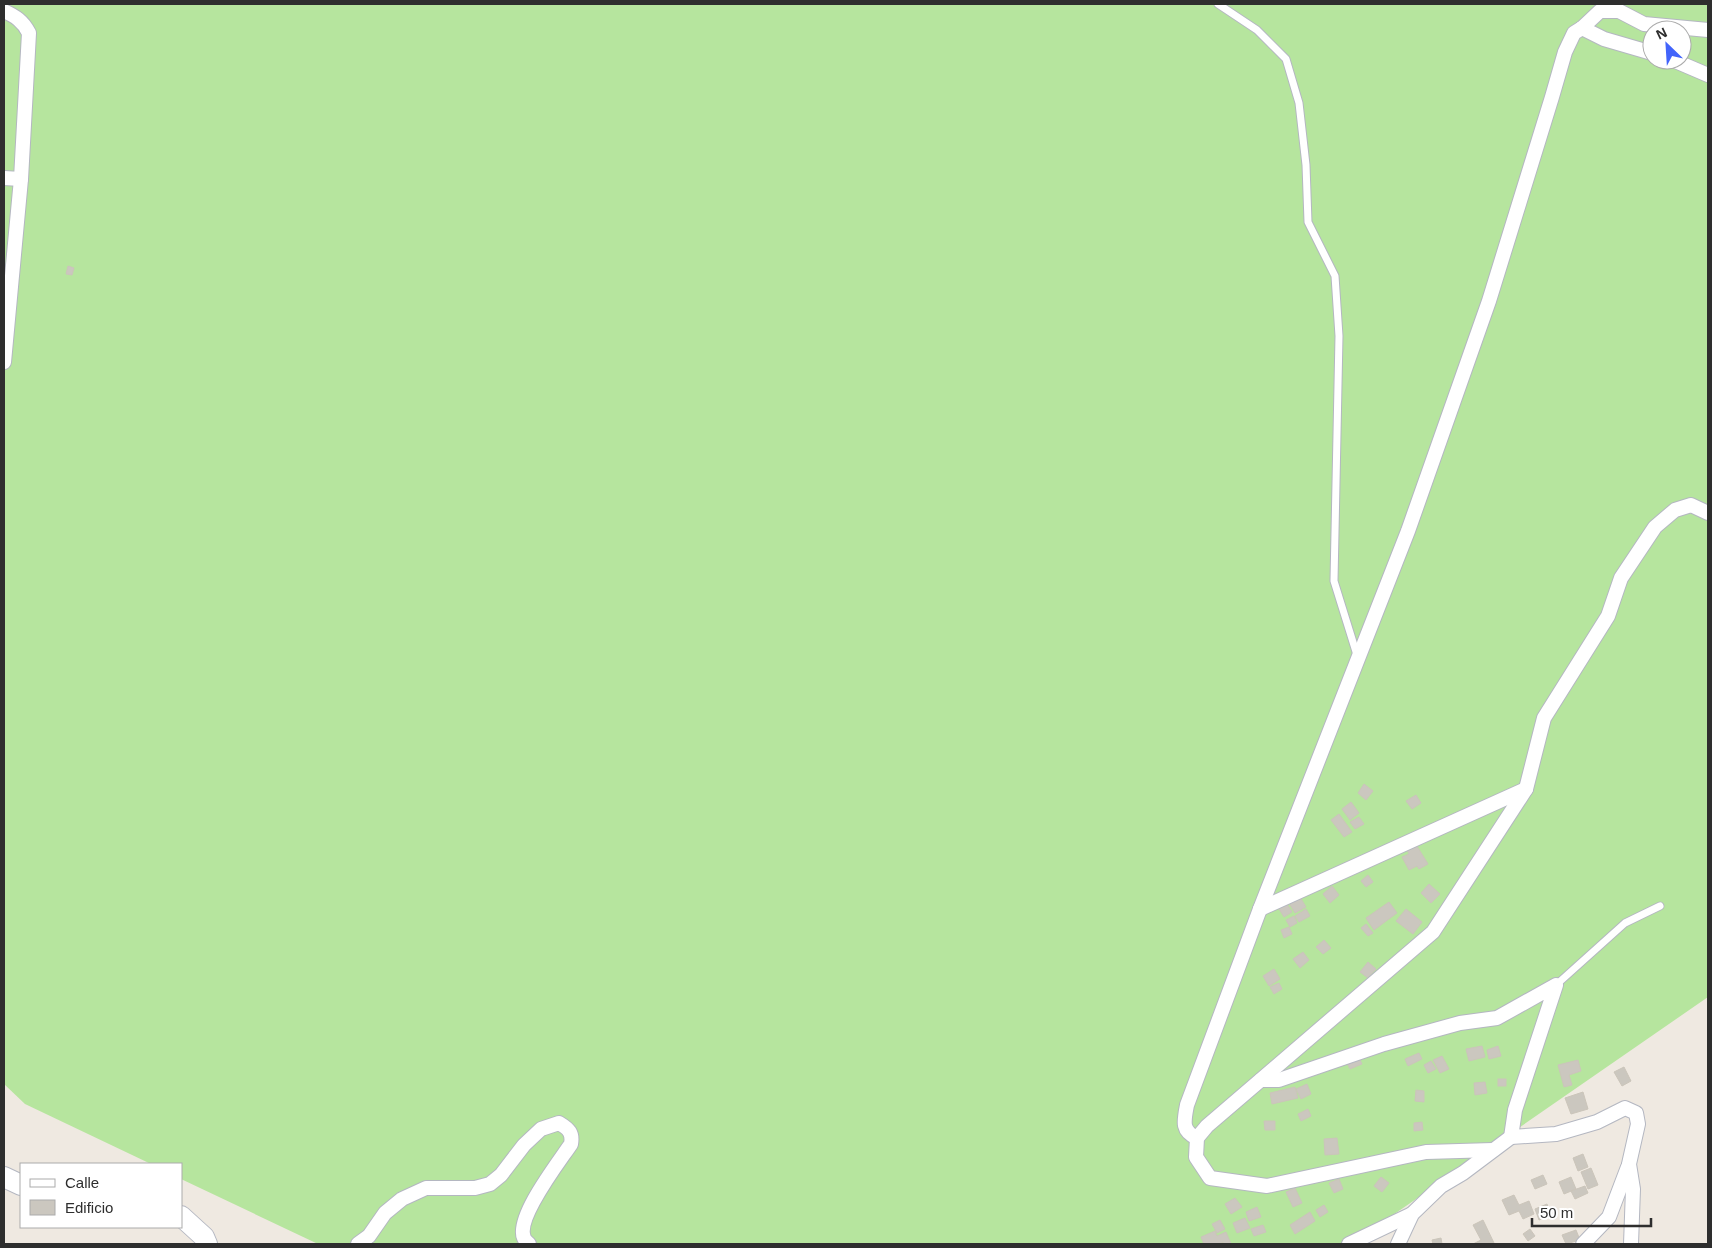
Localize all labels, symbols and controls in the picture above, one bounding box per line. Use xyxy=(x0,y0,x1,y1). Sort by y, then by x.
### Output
north arrow xyxy=(1642,20,1692,70)
text: N xyxy=(1654,24,1669,43)
legend xyxy=(20,1163,182,1228)
text: Calle xyxy=(65,1174,99,1191)
scale bar xyxy=(1532,1196,1651,1228)
text: Edificio xyxy=(65,1199,113,1216)
text: 50 m xyxy=(1540,1204,1573,1221)

